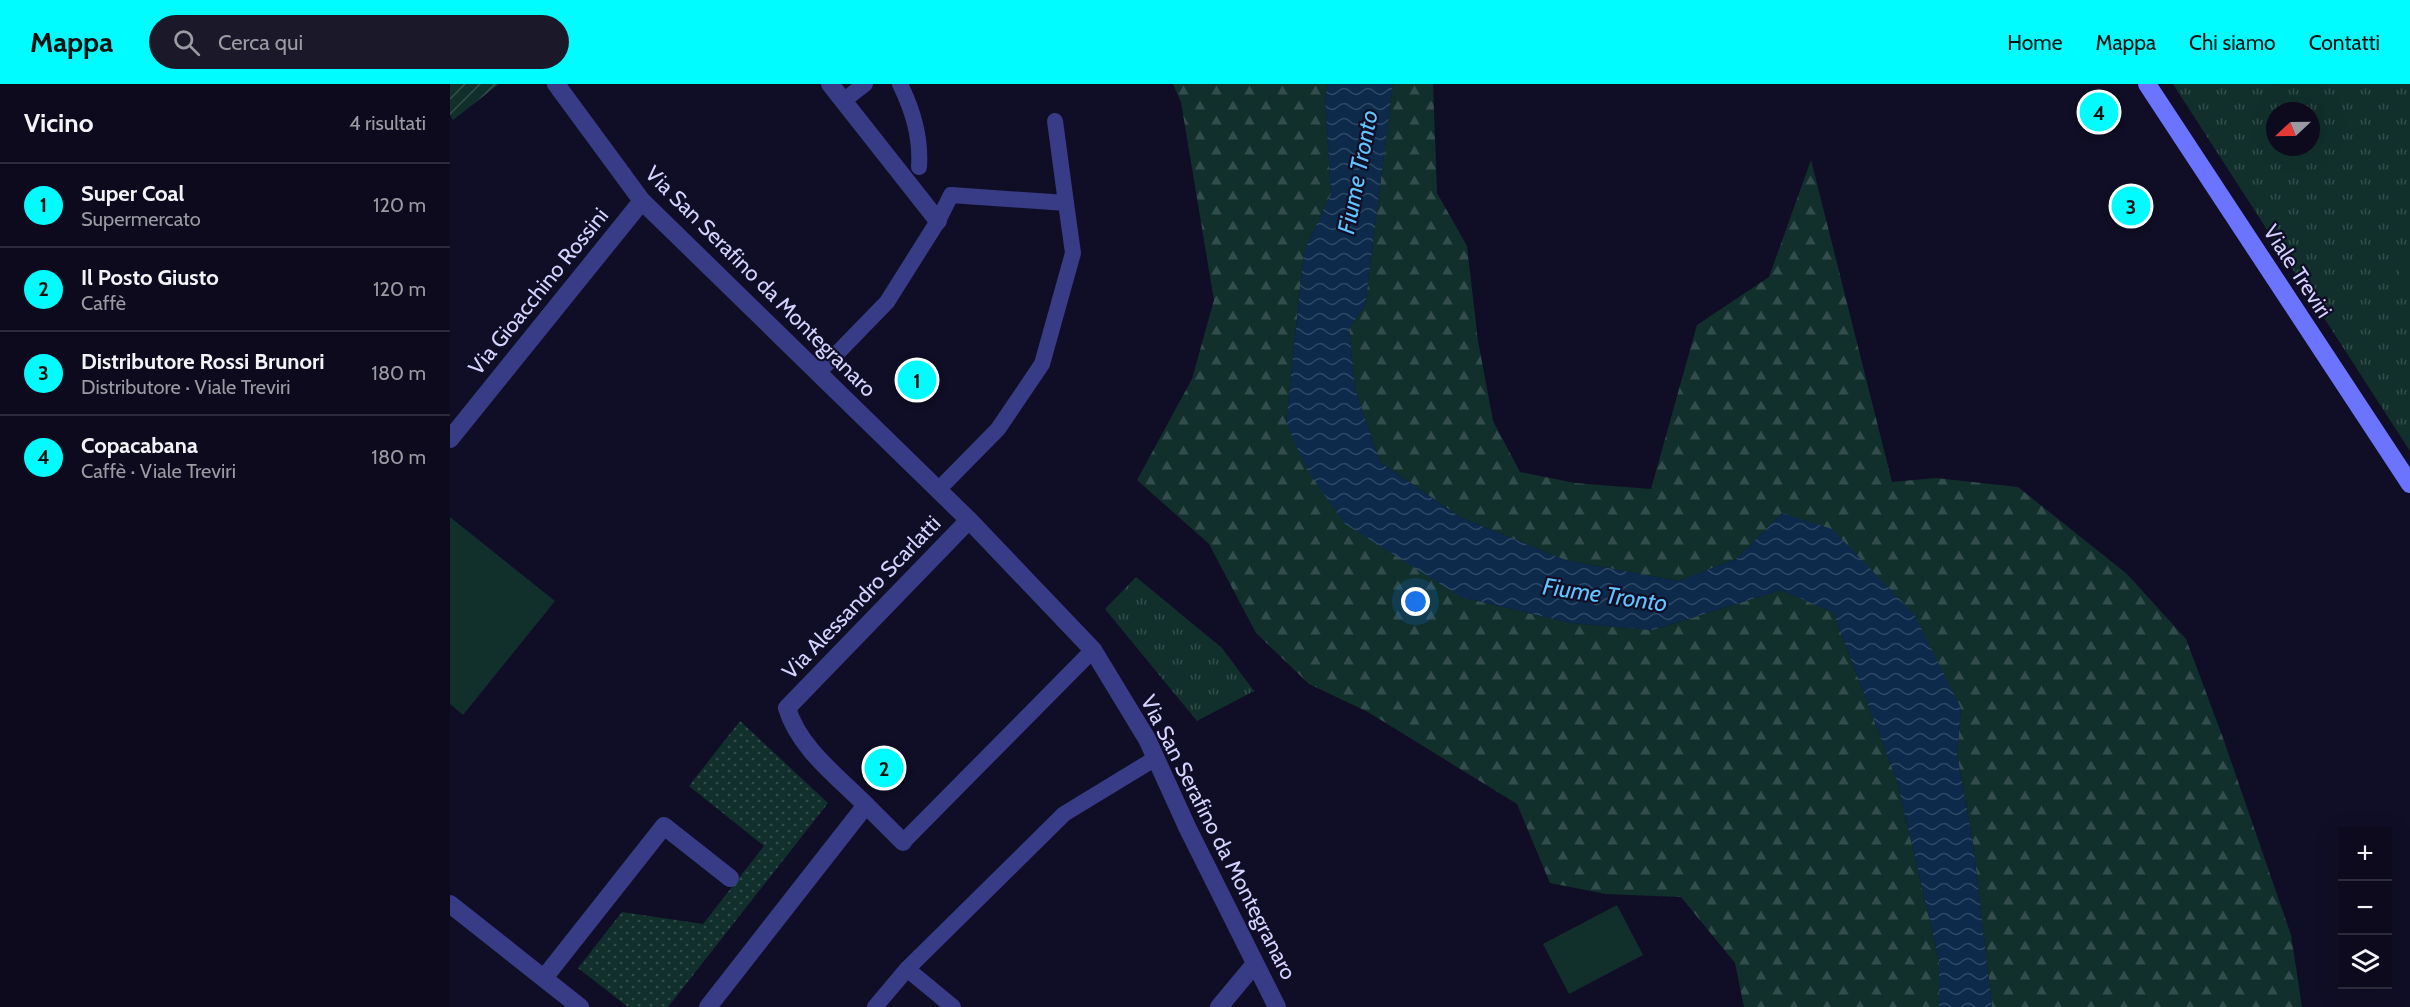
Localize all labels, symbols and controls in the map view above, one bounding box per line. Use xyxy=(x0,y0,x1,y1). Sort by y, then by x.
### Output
search box xyxy=(149,15,569,69)
text: Mappa xyxy=(30,25,113,59)
icon: search xyxy=(170,26,203,59)
text: Cerca qui xyxy=(218,29,303,56)
text: Home xyxy=(2007,30,2062,55)
text: Mappa xyxy=(2095,30,2156,55)
text: Chi siamo xyxy=(2189,30,2276,55)
text: Contatti xyxy=(2309,30,2380,55)
pin: 4 xyxy=(2080,90,2118,135)
north arrow xyxy=(2266,102,2320,156)
text: Vicino xyxy=(24,107,93,139)
water label: Fiume Tronto xyxy=(1331,108,1384,236)
text: 4 risultati xyxy=(349,111,426,135)
street label: Via San Serafino da Montegranaro xyxy=(639,160,882,403)
text: Super Coal xyxy=(81,180,184,207)
pin: 3 xyxy=(2112,184,2150,228)
text: 1 xyxy=(40,193,47,217)
text: 120 m xyxy=(373,193,426,217)
street label: Via Gioacchino Rossini xyxy=(463,202,614,380)
text: Supermercato xyxy=(81,207,201,231)
street label: Viale Treviri xyxy=(2257,220,2338,323)
text: Il Posto Giusto xyxy=(81,264,219,291)
text: 2 xyxy=(38,277,49,301)
text: 120 m xyxy=(373,277,426,301)
text: Caffè xyxy=(81,291,126,315)
text: Distributore Rossi Brunori xyxy=(81,348,325,375)
pin: 1 xyxy=(898,358,936,402)
text: 3 xyxy=(38,361,49,385)
text: 180 m xyxy=(371,361,426,385)
text: Distributore · Viale Treviri xyxy=(81,375,291,399)
text: Copacabana xyxy=(81,432,198,459)
text: 4 xyxy=(37,445,50,469)
text: 180 m xyxy=(371,445,426,469)
text: Caffè · Viale Treviri xyxy=(81,459,236,483)
street label: Via Alessandro Scarlatti xyxy=(776,510,946,685)
water label: Fiume Tronto xyxy=(1541,571,1669,618)
your location xyxy=(1401,587,1430,616)
street label: Via San Serafino da Montegranaro xyxy=(1135,690,1302,984)
pin: 2 xyxy=(864,746,904,790)
map controls xyxy=(2338,827,2392,989)
button: + xyxy=(2338,827,2392,881)
button: − xyxy=(2338,881,2392,935)
button: layers xyxy=(2338,935,2392,989)

